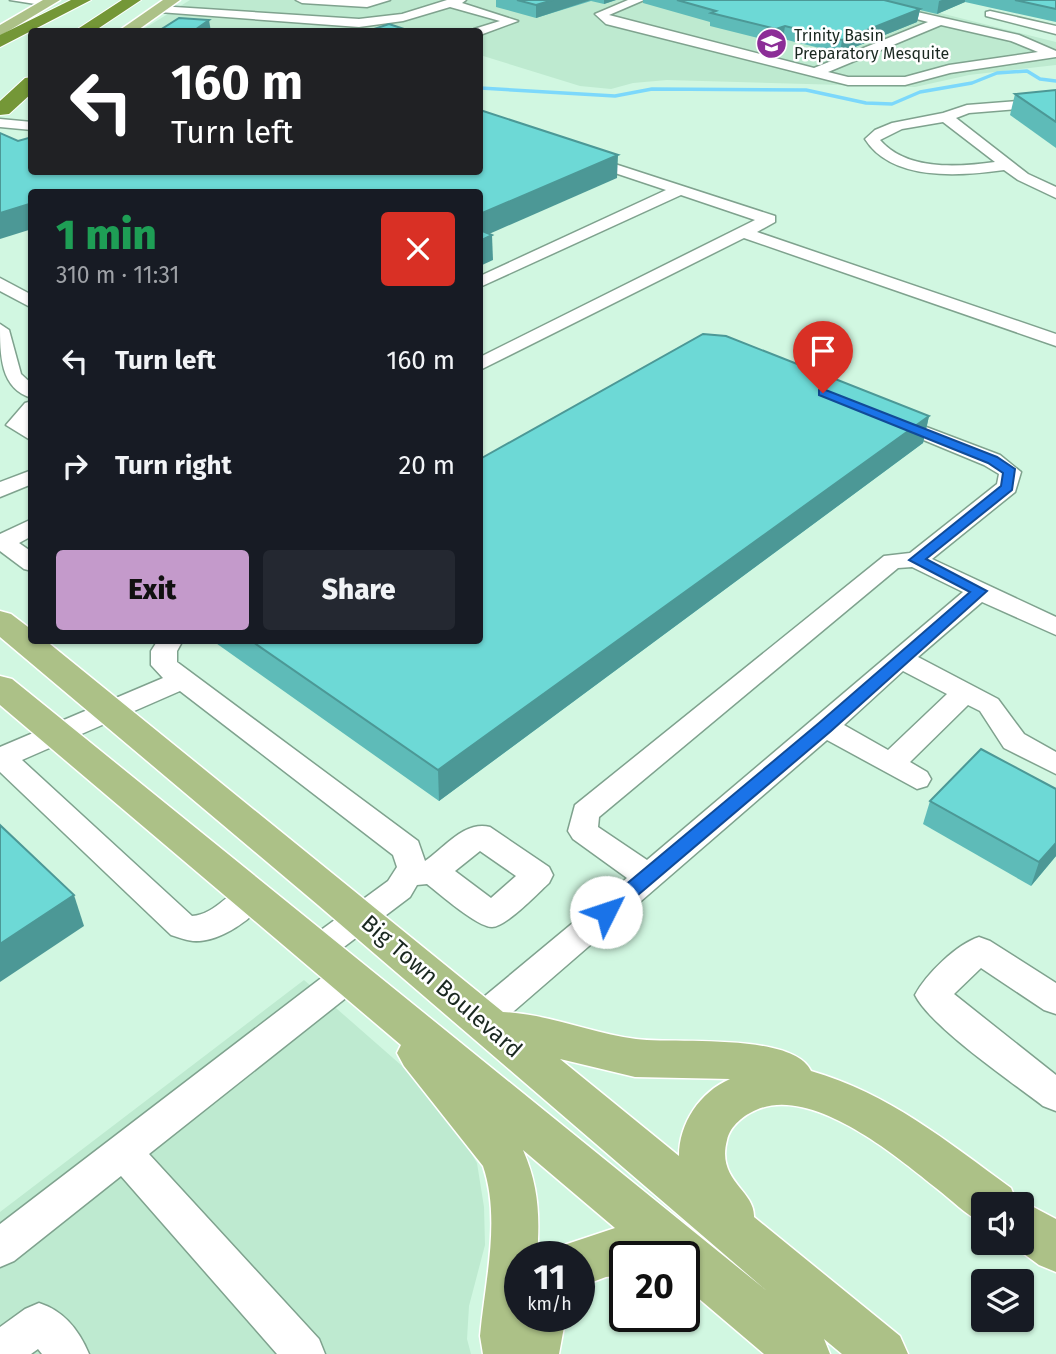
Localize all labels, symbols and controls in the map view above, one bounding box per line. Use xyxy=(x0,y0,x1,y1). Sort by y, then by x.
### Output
place label: Trinity Basin Preparatory Mesquite xyxy=(794,26,949,63)
school or university icon: Trinity Basin Preparatory Mesquite xyxy=(754,27,788,61)
text: 160 m xyxy=(171,53,303,112)
icon: left xyxy=(56,56,147,147)
text: Turn left xyxy=(171,113,293,151)
text: 1 min xyxy=(56,210,157,260)
button: close xyxy=(381,212,455,286)
text: 310 m · 11:31 xyxy=(56,261,179,289)
pin xyxy=(793,321,853,393)
icon: arrive xyxy=(804,332,842,370)
icon: left xyxy=(56,342,94,380)
text: Turn left xyxy=(115,345,216,376)
text: 160 m xyxy=(386,345,455,376)
icon: right xyxy=(56,447,94,485)
text: Turn right xyxy=(115,450,232,481)
text: 20 m xyxy=(398,450,455,481)
button: Exit xyxy=(56,550,249,630)
button: Share xyxy=(263,550,455,630)
position arrow xyxy=(569,875,643,949)
street label: Big Town Boulevard xyxy=(356,909,528,1063)
map controls xyxy=(971,1192,1034,1332)
button: sound xyxy=(971,1192,1034,1255)
speed limit sign: 20 xyxy=(609,1241,700,1332)
text: 11 xyxy=(534,1256,565,1298)
button: layers xyxy=(971,1269,1034,1332)
text: km/h xyxy=(527,1293,572,1315)

